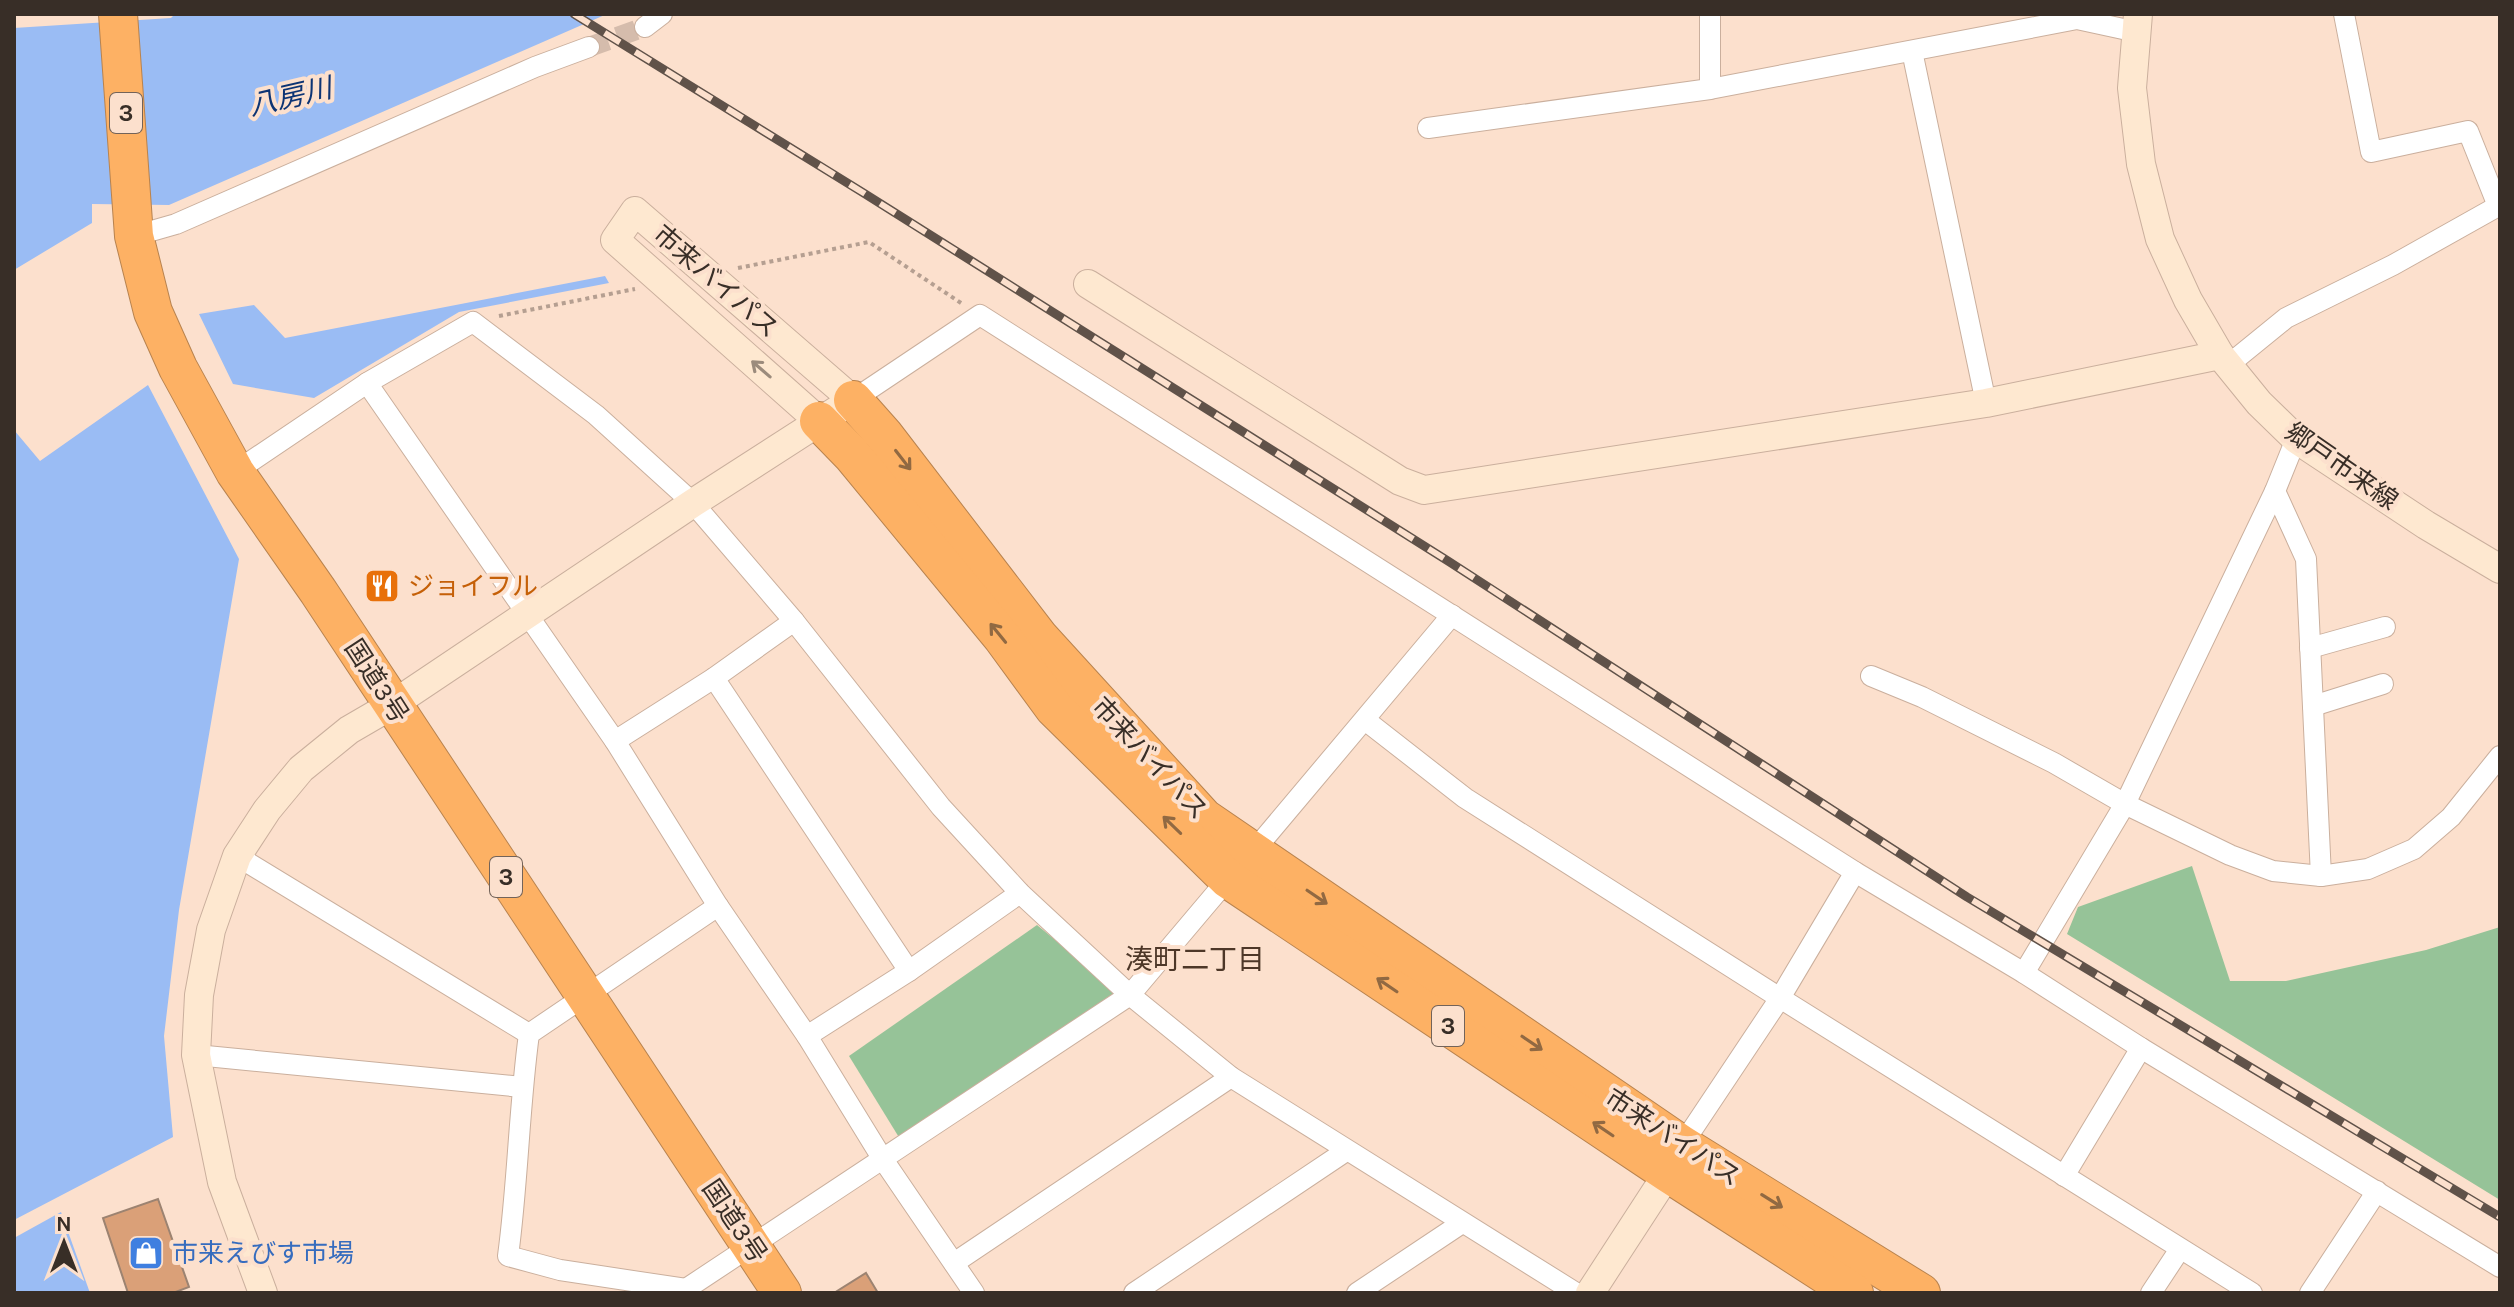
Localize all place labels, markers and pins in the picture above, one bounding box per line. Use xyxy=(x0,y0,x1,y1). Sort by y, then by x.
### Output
restaurant icon: ジョイフル xyxy=(363,567,401,605)
place label: ジョイフル xyxy=(408,571,538,602)
shop icon: 市来えびす市場 xyxy=(127,1234,165,1272)
place label: 市来えびす市場 xyxy=(172,1238,354,1269)

